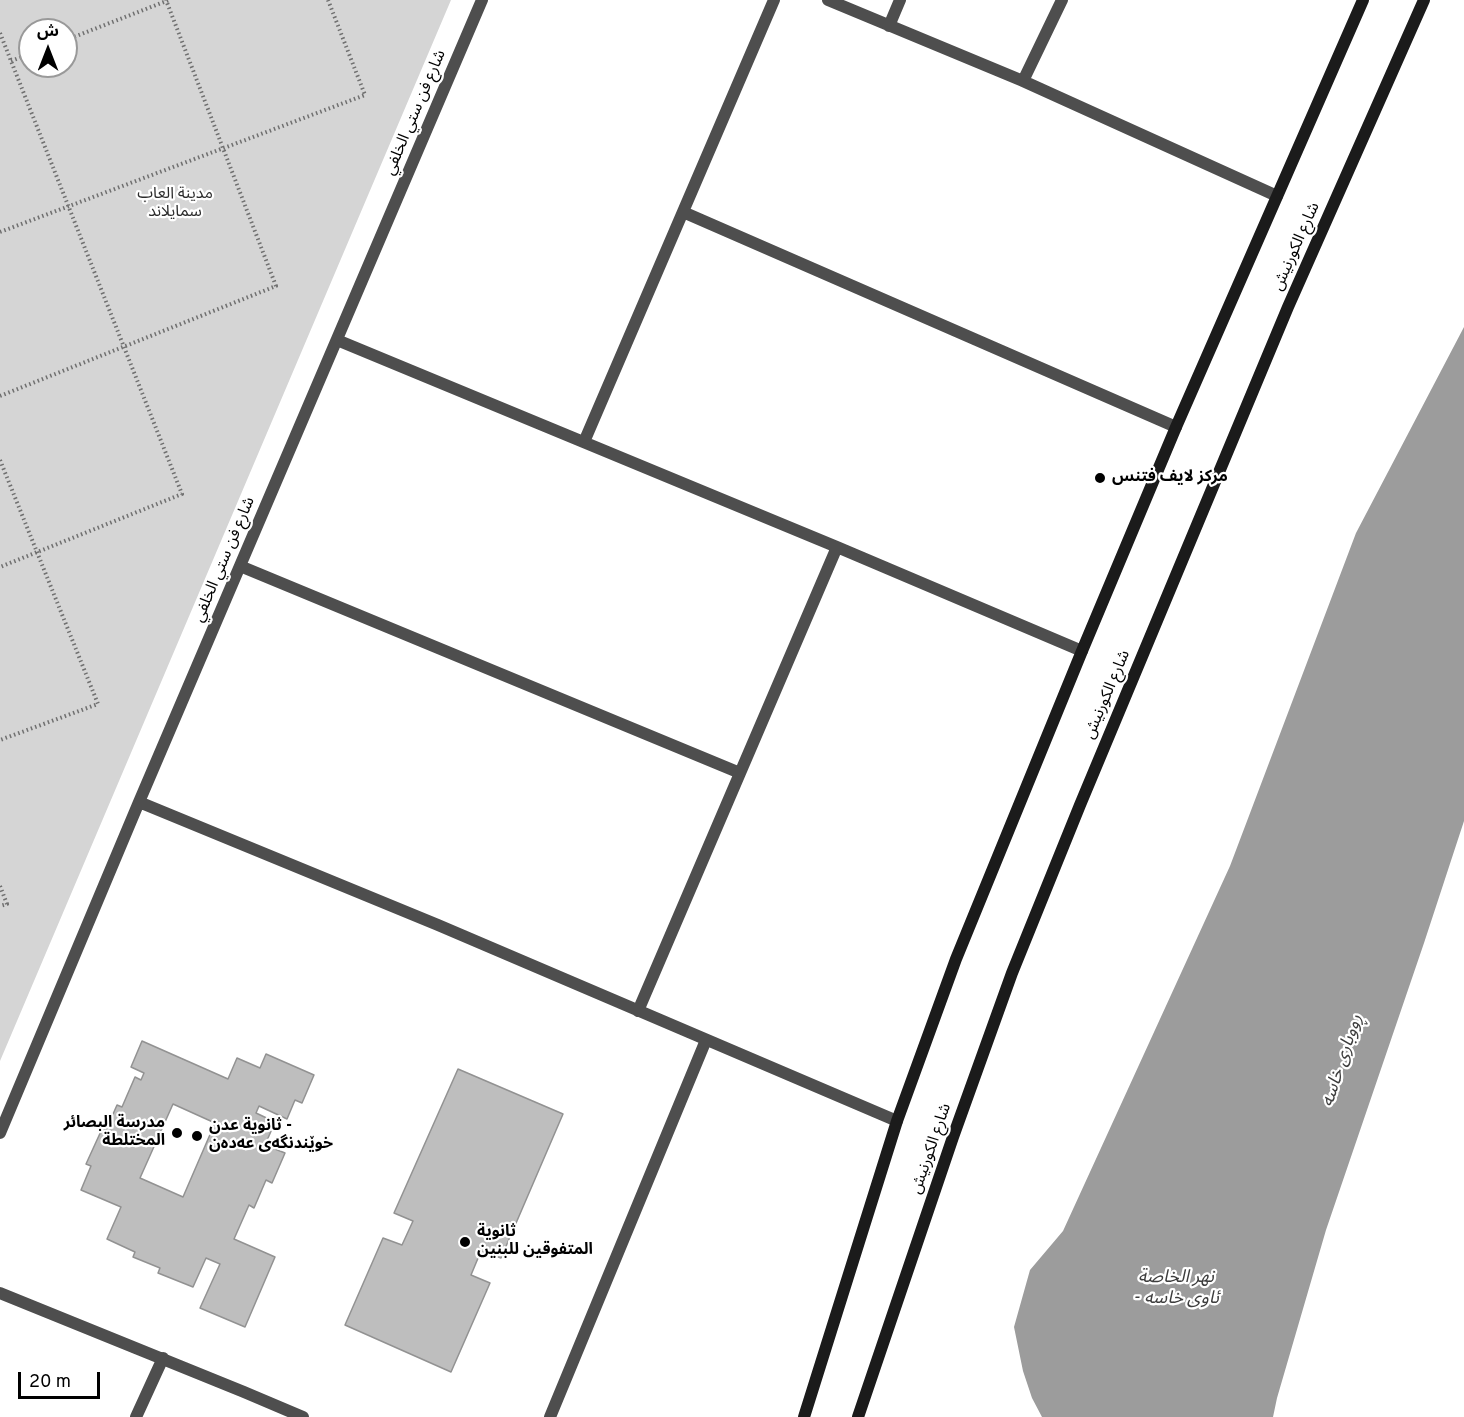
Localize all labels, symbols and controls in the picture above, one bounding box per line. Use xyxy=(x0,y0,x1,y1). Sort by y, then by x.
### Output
north arrow xyxy=(18,18,78,78)
text: ش xyxy=(37,22,59,42)
street label: شارع فن ستي الخلفي xyxy=(381,47,451,179)
park label: مدينة العاب سمايلاند xyxy=(137,185,213,223)
street label: شارع الكورنيش xyxy=(1269,200,1325,294)
place label: مركز لايف فتنس xyxy=(1112,468,1228,488)
marker: مركز لايف فتنس xyxy=(1093,471,1107,485)
street label: شارع فن ستي الخلفي xyxy=(190,494,260,626)
street label: شارع الكورنيش xyxy=(1081,648,1135,742)
water label: ڕووباری خاسە xyxy=(1318,1012,1368,1110)
street label: شارع الكورنيش xyxy=(908,1101,956,1197)
place label: مدرسة البصائر المختلطة xyxy=(64,1114,165,1152)
place label: ثانوية عدن - خوێندنگەی عەدەن xyxy=(209,1117,333,1155)
marker: مدرسة البصائر المختلطة xyxy=(170,1126,184,1140)
marker: ثانوية عدن - خوێندنگەی عەدەن xyxy=(190,1129,204,1143)
place label: ثانوية المتفوقين للبنين xyxy=(477,1223,593,1261)
marker: ثانوية المتفوقين للبنين xyxy=(458,1235,472,1249)
water label: نهر الخاصة - ئاوی خاسە xyxy=(1133,1267,1219,1310)
scale bar xyxy=(21,1360,104,1398)
text: 20 m xyxy=(29,1371,71,1394)

